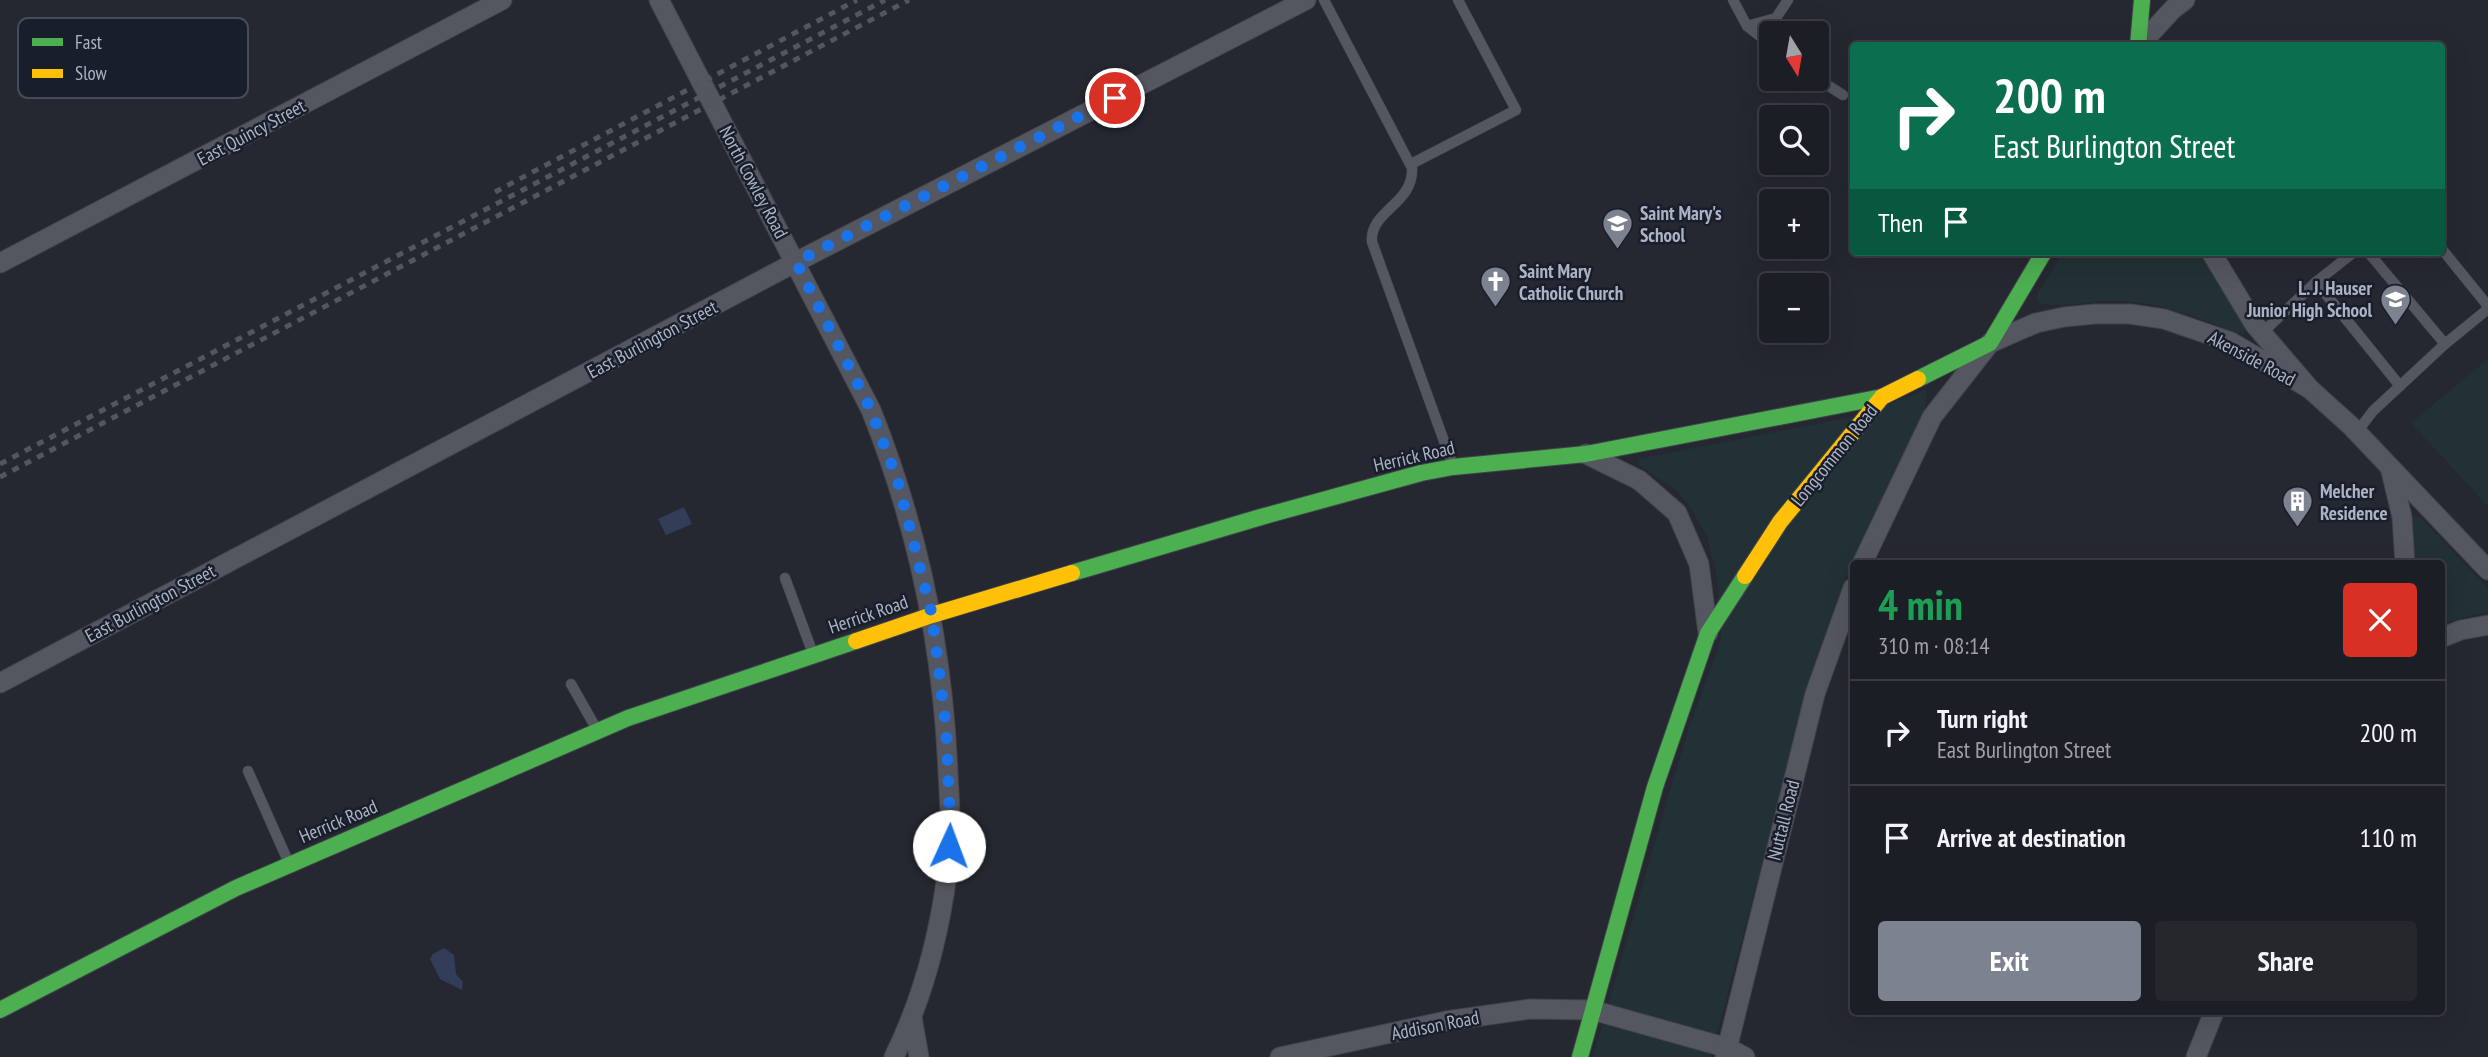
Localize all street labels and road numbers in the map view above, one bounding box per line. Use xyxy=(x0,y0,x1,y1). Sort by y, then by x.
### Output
street label: East Quincy Street xyxy=(193,93,310,171)
street label: North Cowley Road xyxy=(714,122,794,242)
street label: East Burlington Street xyxy=(583,294,722,383)
street label: Akenside Road xyxy=(2204,325,2300,391)
street label: Longcommon Road xyxy=(1786,399,1882,511)
street label: Herrick Road xyxy=(1371,435,1457,477)
street label: East Burlington Street xyxy=(81,558,220,647)
street label: Herrick Road xyxy=(825,589,911,639)
street label: Nuttall Road xyxy=(1761,777,1805,863)
street label: Herrick Road xyxy=(295,794,381,848)
street label: Addison Road xyxy=(1389,1005,1481,1045)

